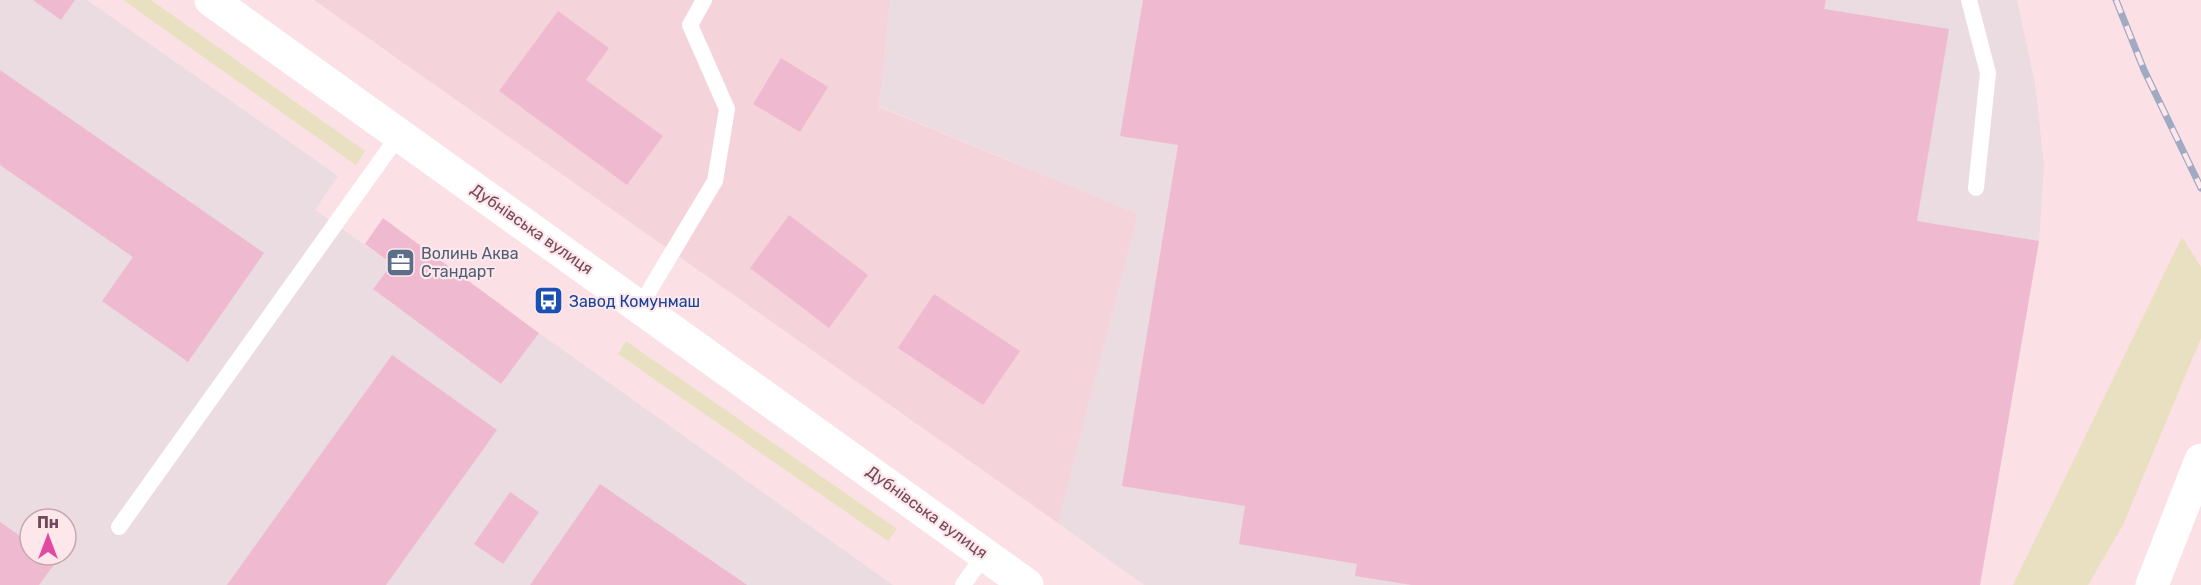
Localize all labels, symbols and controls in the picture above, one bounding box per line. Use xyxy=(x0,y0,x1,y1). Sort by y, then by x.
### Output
street label: Дубнівська вулиця xyxy=(467,180,597,278)
place label: Волинь Аква Стандарт xyxy=(421,244,519,281)
office icon: Волинь Аква Стандарт xyxy=(384,246,416,278)
bus stop icon: Завод Комунмаш xyxy=(532,285,564,317)
place label: Завод Комунмаш xyxy=(569,292,700,311)
street label: Дубнівська вулиця xyxy=(863,462,991,562)
north arrow xyxy=(18,507,78,567)
text: Пн xyxy=(37,513,59,532)

